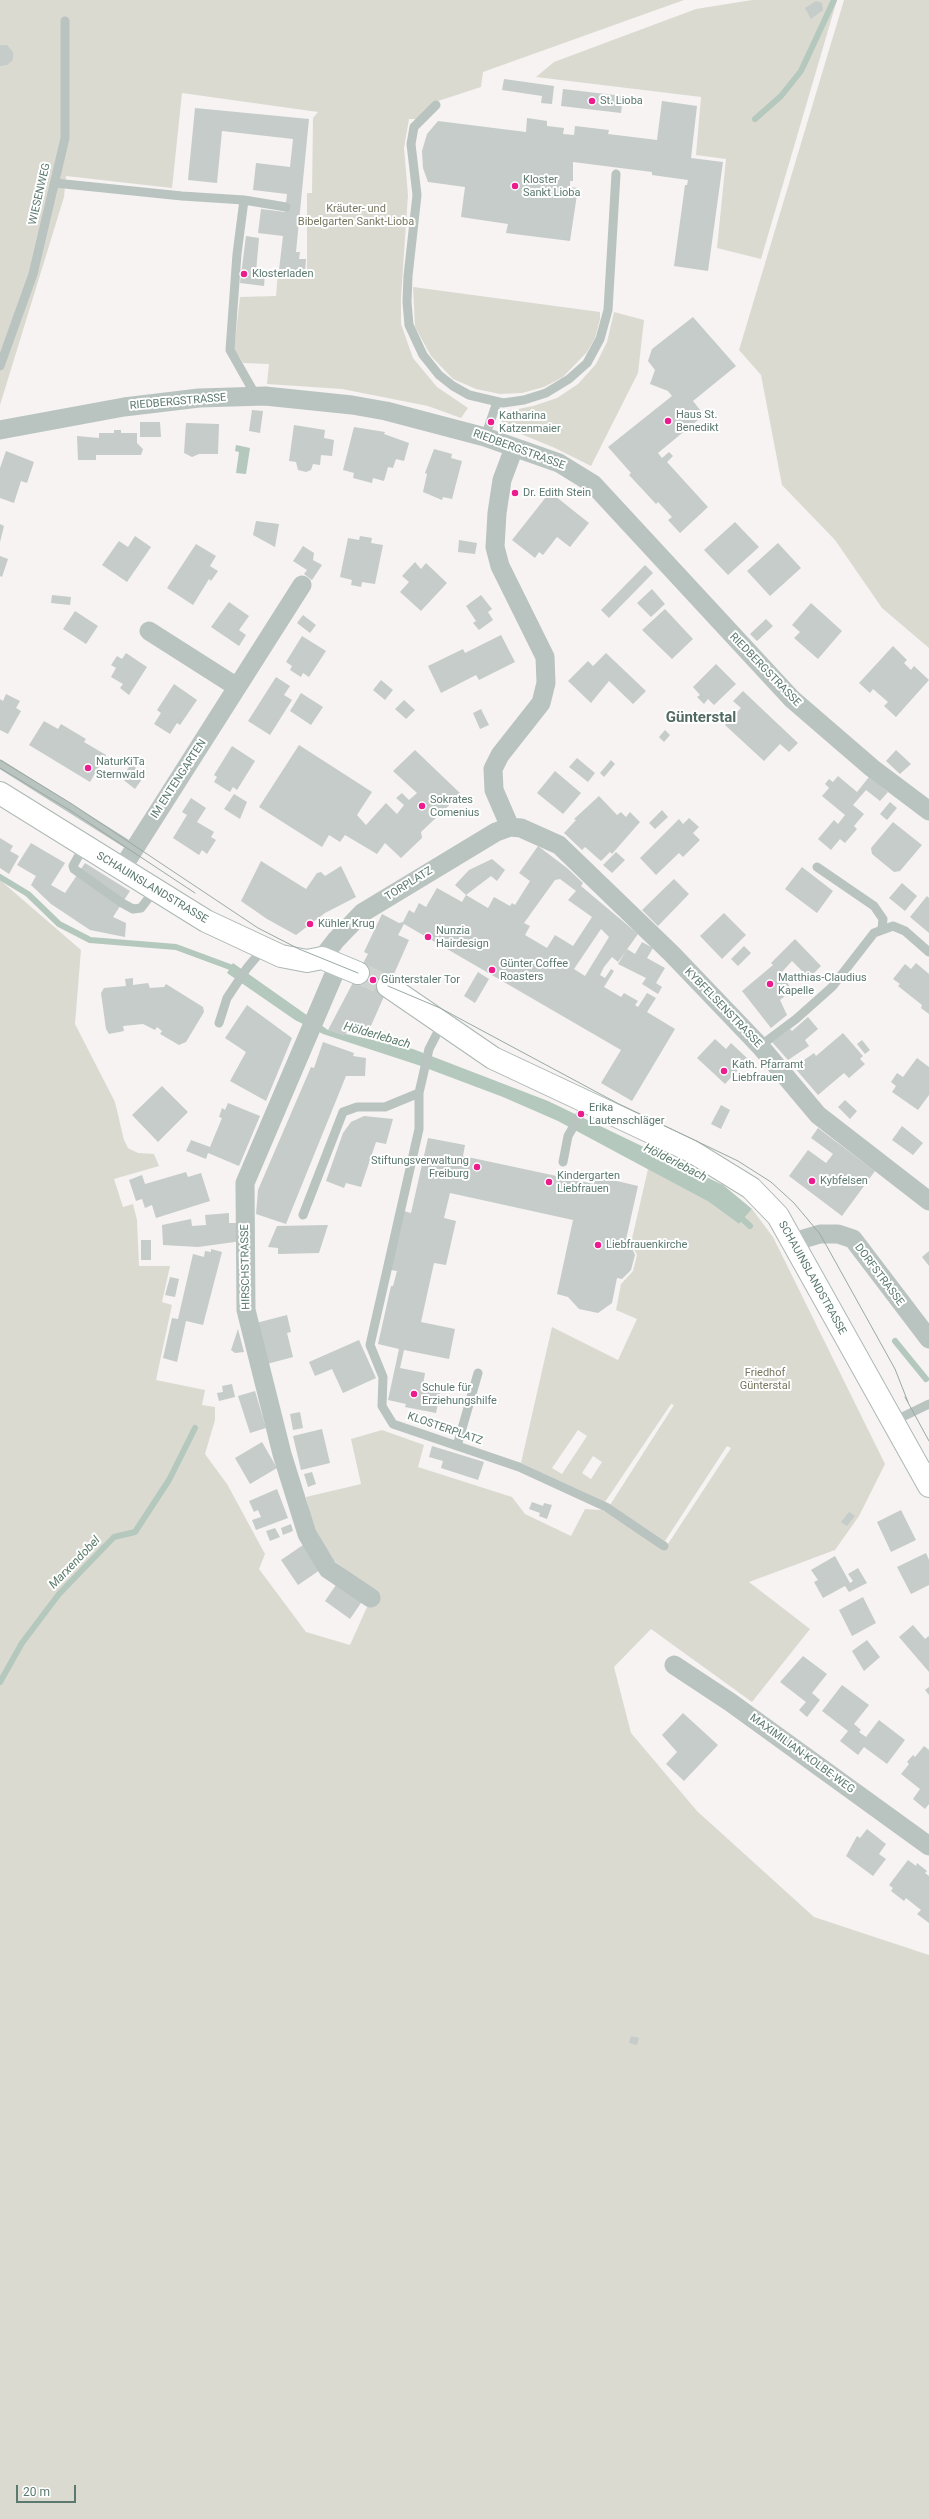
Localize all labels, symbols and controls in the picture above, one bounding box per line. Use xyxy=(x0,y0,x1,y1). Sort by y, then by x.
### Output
place label: St. Lioba xyxy=(600,94,643,108)
marker: St. Lioba xyxy=(587,96,597,106)
street label: WIESENWEG xyxy=(26,162,54,226)
place label: Kloster Sankt Lioba xyxy=(523,173,581,199)
marker: Kloster Sankt Lioba xyxy=(510,181,520,191)
park label: Kräuter- und Bibelgarten Sankt-Lioba xyxy=(298,202,414,228)
place label: Klosterladen xyxy=(252,267,313,281)
marker: Klosterladen xyxy=(239,269,249,279)
street label: RIEDBERGSTRASSE xyxy=(129,391,227,413)
place label: Haus St. Benedikt xyxy=(676,408,719,434)
place label: Katharina Katzenmaier xyxy=(499,409,561,435)
marker: Haus St. Benedikt xyxy=(663,416,673,426)
marker: Katharina Katzenmaier xyxy=(486,417,496,427)
street label: RIEDBERGSTRASSE xyxy=(471,427,567,473)
place label: Dr. Edith Stein xyxy=(523,486,591,500)
marker: Dr. Edith Stein xyxy=(510,488,520,498)
street label: RIEDBERGSTRASSE xyxy=(727,631,803,709)
district label: Günterstal xyxy=(666,709,736,727)
street label: IM ENTENGARTEN xyxy=(149,737,209,821)
place label: NaturKiTa Sternwald xyxy=(96,755,145,781)
marker: NaturKiTa Sternwald xyxy=(83,763,93,773)
place label: Sokrates Comenius xyxy=(430,793,479,819)
marker: Sokrates Comenius xyxy=(417,801,427,811)
street label: SCHAUINSLANDSTRASSE xyxy=(94,849,210,927)
street label: TORPLATZ xyxy=(383,864,435,904)
place label: Kühler Krug xyxy=(318,917,375,931)
marker: Kühler Krug xyxy=(305,919,315,929)
place label: Nunzia Hairdesign xyxy=(436,924,489,950)
marker: Nunzia Hairdesign xyxy=(423,932,433,942)
place label: Günter Coffee Roasters xyxy=(500,957,568,983)
marker: Günter Coffee Roasters xyxy=(487,965,497,975)
street label: KYBFELSENSTRASSE xyxy=(682,965,764,1051)
place label: Matthias-Claudius Kapelle xyxy=(778,971,867,997)
place label: Günterstaler Tor xyxy=(381,973,460,987)
marker: Günterstaler Tor xyxy=(368,975,378,985)
marker: Matthias-Claudius Kapelle xyxy=(765,979,775,989)
water label: Hölderlebach xyxy=(342,1020,412,1052)
place label: Kath. Pfarramt Liebfrauen xyxy=(732,1058,803,1084)
marker: Kath. Pfarramt Liebfrauen xyxy=(719,1066,729,1076)
place label: Erika Lautenschläger xyxy=(589,1101,664,1127)
marker: Erika Lautenschläger xyxy=(576,1109,586,1119)
water label: Hölderlebach xyxy=(641,1141,709,1185)
place label: Stiftungsverwaltung Freiburg xyxy=(371,1154,469,1180)
marker: Stiftungsverwaltung Freiburg xyxy=(472,1162,482,1172)
place label: Kindergarten Liebfrauen xyxy=(557,1169,620,1195)
place label: Kybfelsen xyxy=(820,1174,868,1188)
marker: Kybfelsen xyxy=(807,1176,817,1186)
marker: Kindergarten Liebfrauen xyxy=(544,1177,554,1187)
street label: SCHAUINSLANDSTRASSE xyxy=(775,1219,849,1337)
street label: HIRSCHSTRASSE xyxy=(239,1224,253,1310)
place label: Liebfrauenkirche xyxy=(606,1238,687,1252)
marker: Liebfrauenkirche xyxy=(593,1240,603,1250)
street label: DORFSTRASSE xyxy=(851,1241,907,1309)
park label: Friedhof Günterstal xyxy=(740,1366,790,1392)
place label: Schule für Erziehungshilfe xyxy=(422,1381,497,1407)
marker: Schule für Erziehungshilfe xyxy=(409,1389,419,1399)
street label: KLOSTERPLATZ xyxy=(406,1410,484,1448)
water label: Marxendobel xyxy=(46,1534,104,1592)
street label: MAXIMILIAN-KOLBE-WEG xyxy=(747,1712,857,1796)
scale bar xyxy=(18,2477,78,2503)
text: 20 m xyxy=(23,2485,50,2499)

